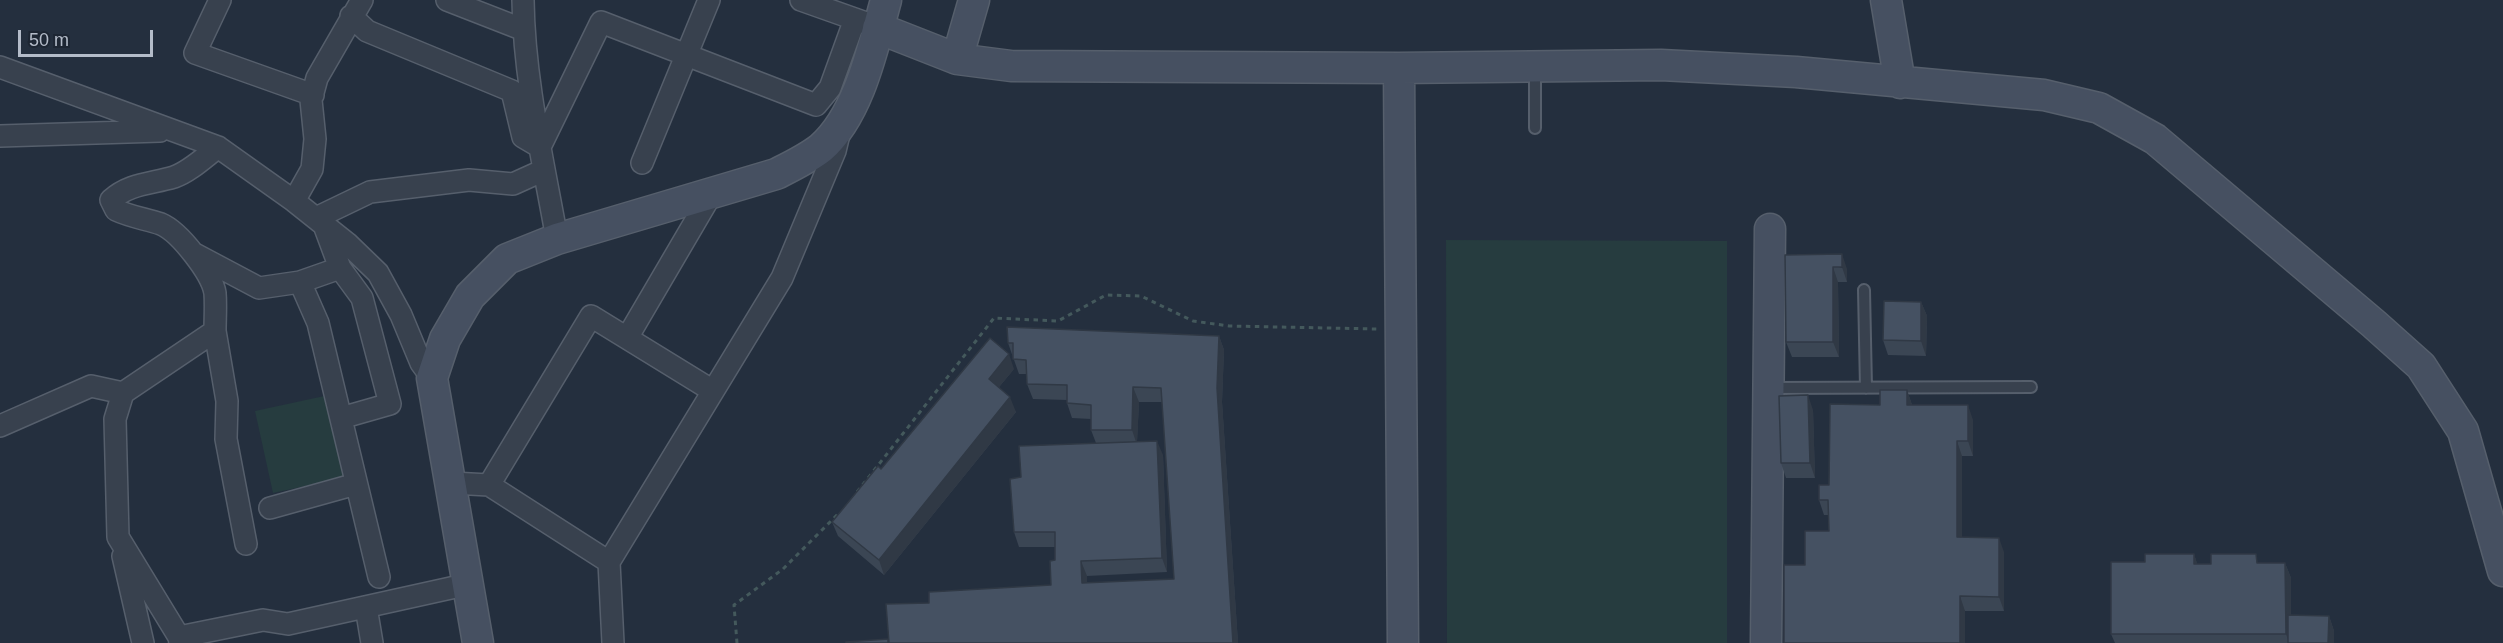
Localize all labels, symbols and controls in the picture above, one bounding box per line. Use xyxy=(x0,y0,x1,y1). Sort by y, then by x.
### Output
scale bar xyxy=(21,18,156,56)
text: 50 m xyxy=(29,30,69,50)

